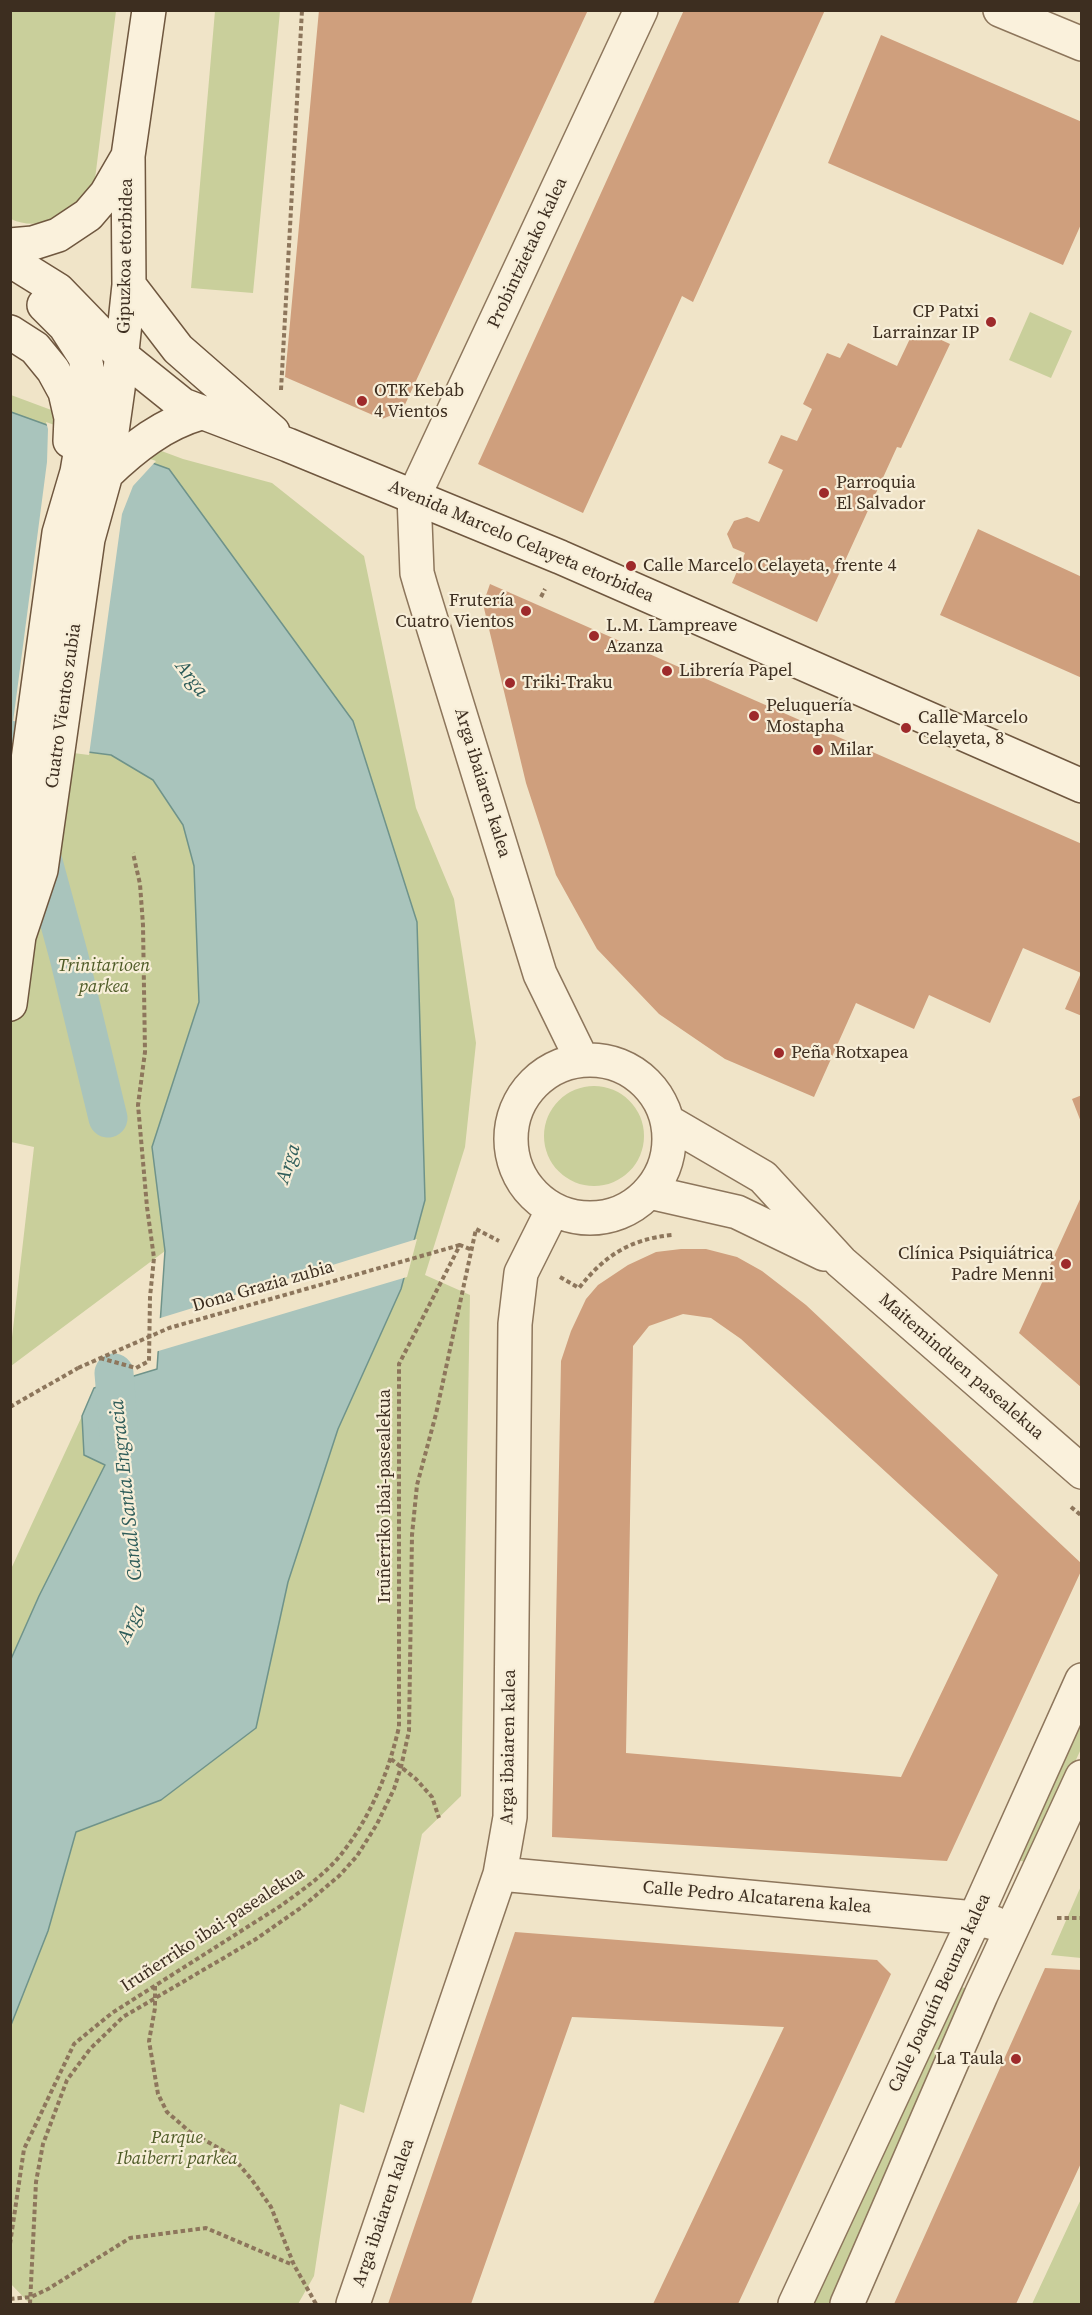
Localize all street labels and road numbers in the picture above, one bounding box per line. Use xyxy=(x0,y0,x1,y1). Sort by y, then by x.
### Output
street label: Probintzietako kalea xyxy=(484,174,572,332)
street label: Gipuzkoa etorbidea xyxy=(114,178,138,334)
street label: Avenida Marcelo Celayeta etorbidea xyxy=(385,476,657,608)
street label: Cuatro Vientos zubia xyxy=(42,622,86,790)
street label: Arga ibaiaren kalea xyxy=(449,706,515,860)
street label: Dona Grazia zubia xyxy=(190,1256,336,1318)
street label: Maiteminduen pasealekua xyxy=(874,1289,1048,1445)
street label: Iruñerriko ibai-pasealekua xyxy=(374,1389,396,1603)
street label: Arga ibaiaren kalea xyxy=(497,1669,521,1825)
street label: Iruñerriko ibai-pasealekua xyxy=(117,1863,309,1997)
street label: Calle Pedro Alcatarena kalea xyxy=(642,1877,872,1919)
street label: Calle Joaquín Beunza kalea xyxy=(884,1890,996,2096)
street label: Arga ibaiaren kalea xyxy=(349,2136,419,2290)

